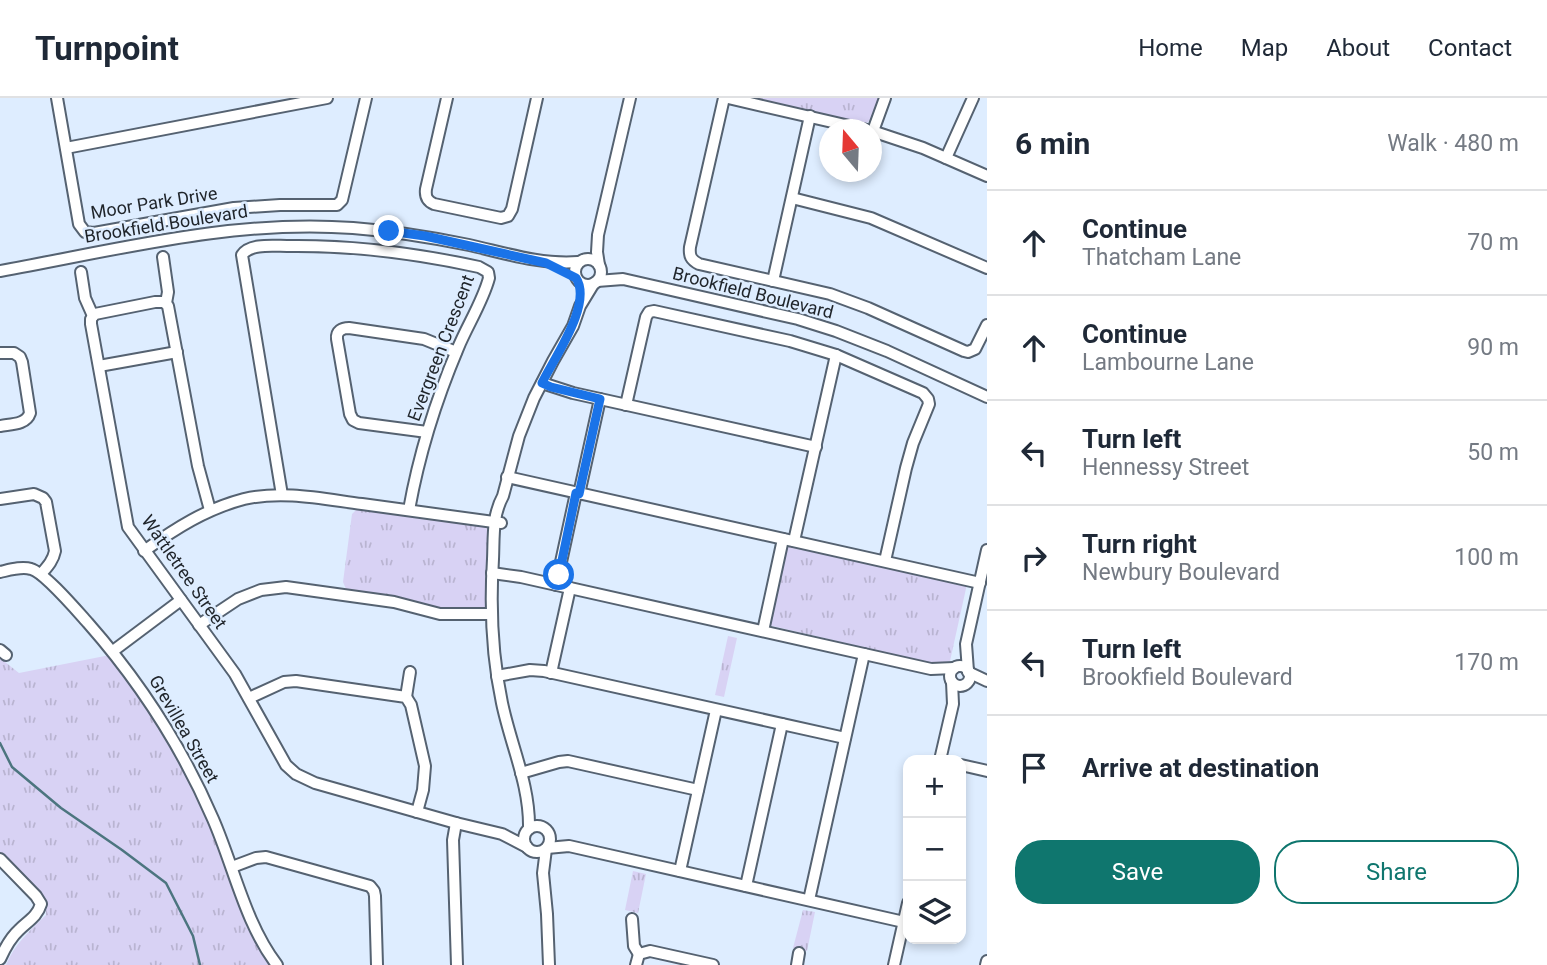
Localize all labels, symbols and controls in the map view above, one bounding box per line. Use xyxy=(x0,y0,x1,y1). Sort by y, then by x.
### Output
text: Turnpoint xyxy=(35,29,179,68)
text: Home xyxy=(1138,34,1203,62)
text: Map xyxy=(1241,34,1288,62)
text: About xyxy=(1326,34,1390,62)
text: Contact xyxy=(1428,34,1512,62)
north arrow xyxy=(819,119,882,182)
text: 6 min xyxy=(1015,126,1090,161)
text: Walk · 480 m xyxy=(1387,130,1519,157)
street label: Moor Park Drive xyxy=(89,182,219,223)
street label: Brookfield Boulevard xyxy=(83,200,249,247)
text: Continue xyxy=(1082,214,1187,244)
route end xyxy=(373,215,404,246)
icon: ahead xyxy=(1015,224,1053,262)
text: 70 m xyxy=(1467,229,1519,256)
text: Thatcham Lane xyxy=(1082,244,1241,271)
street label: Brookfield Boulevard xyxy=(671,262,836,323)
street label: Evergreen Crescent xyxy=(403,272,478,424)
text: Continue xyxy=(1082,319,1187,349)
icon: ahead xyxy=(1015,329,1053,367)
text: 90 m xyxy=(1467,334,1519,361)
text: Lambourne Lane xyxy=(1082,349,1254,376)
text: Turn left xyxy=(1082,424,1181,454)
icon: left xyxy=(1015,434,1053,472)
text: 50 m xyxy=(1467,439,1519,466)
text: Hennessy Street xyxy=(1082,454,1249,481)
street label: Wattletree Street xyxy=(137,511,232,633)
text: Turn right xyxy=(1082,529,1197,559)
icon: right xyxy=(1015,539,1053,577)
text: 100 m xyxy=(1454,544,1519,571)
route start xyxy=(543,559,574,590)
text: Newbury Boulevard xyxy=(1082,559,1280,586)
text: Turn left xyxy=(1082,634,1181,664)
icon: left xyxy=(1015,644,1053,682)
text: 170 m xyxy=(1454,649,1519,676)
text: Brookfield Boulevard xyxy=(1082,664,1293,691)
street label: Grevillea Street xyxy=(145,671,224,786)
icon: arrive xyxy=(1015,749,1053,787)
text: Arrive at destination xyxy=(1082,753,1319,783)
map controls xyxy=(903,755,966,944)
button: + xyxy=(903,755,966,818)
button: − xyxy=(903,818,966,881)
button: Save xyxy=(1015,840,1260,904)
button: Share xyxy=(1274,840,1519,904)
button: layers xyxy=(903,881,966,944)

